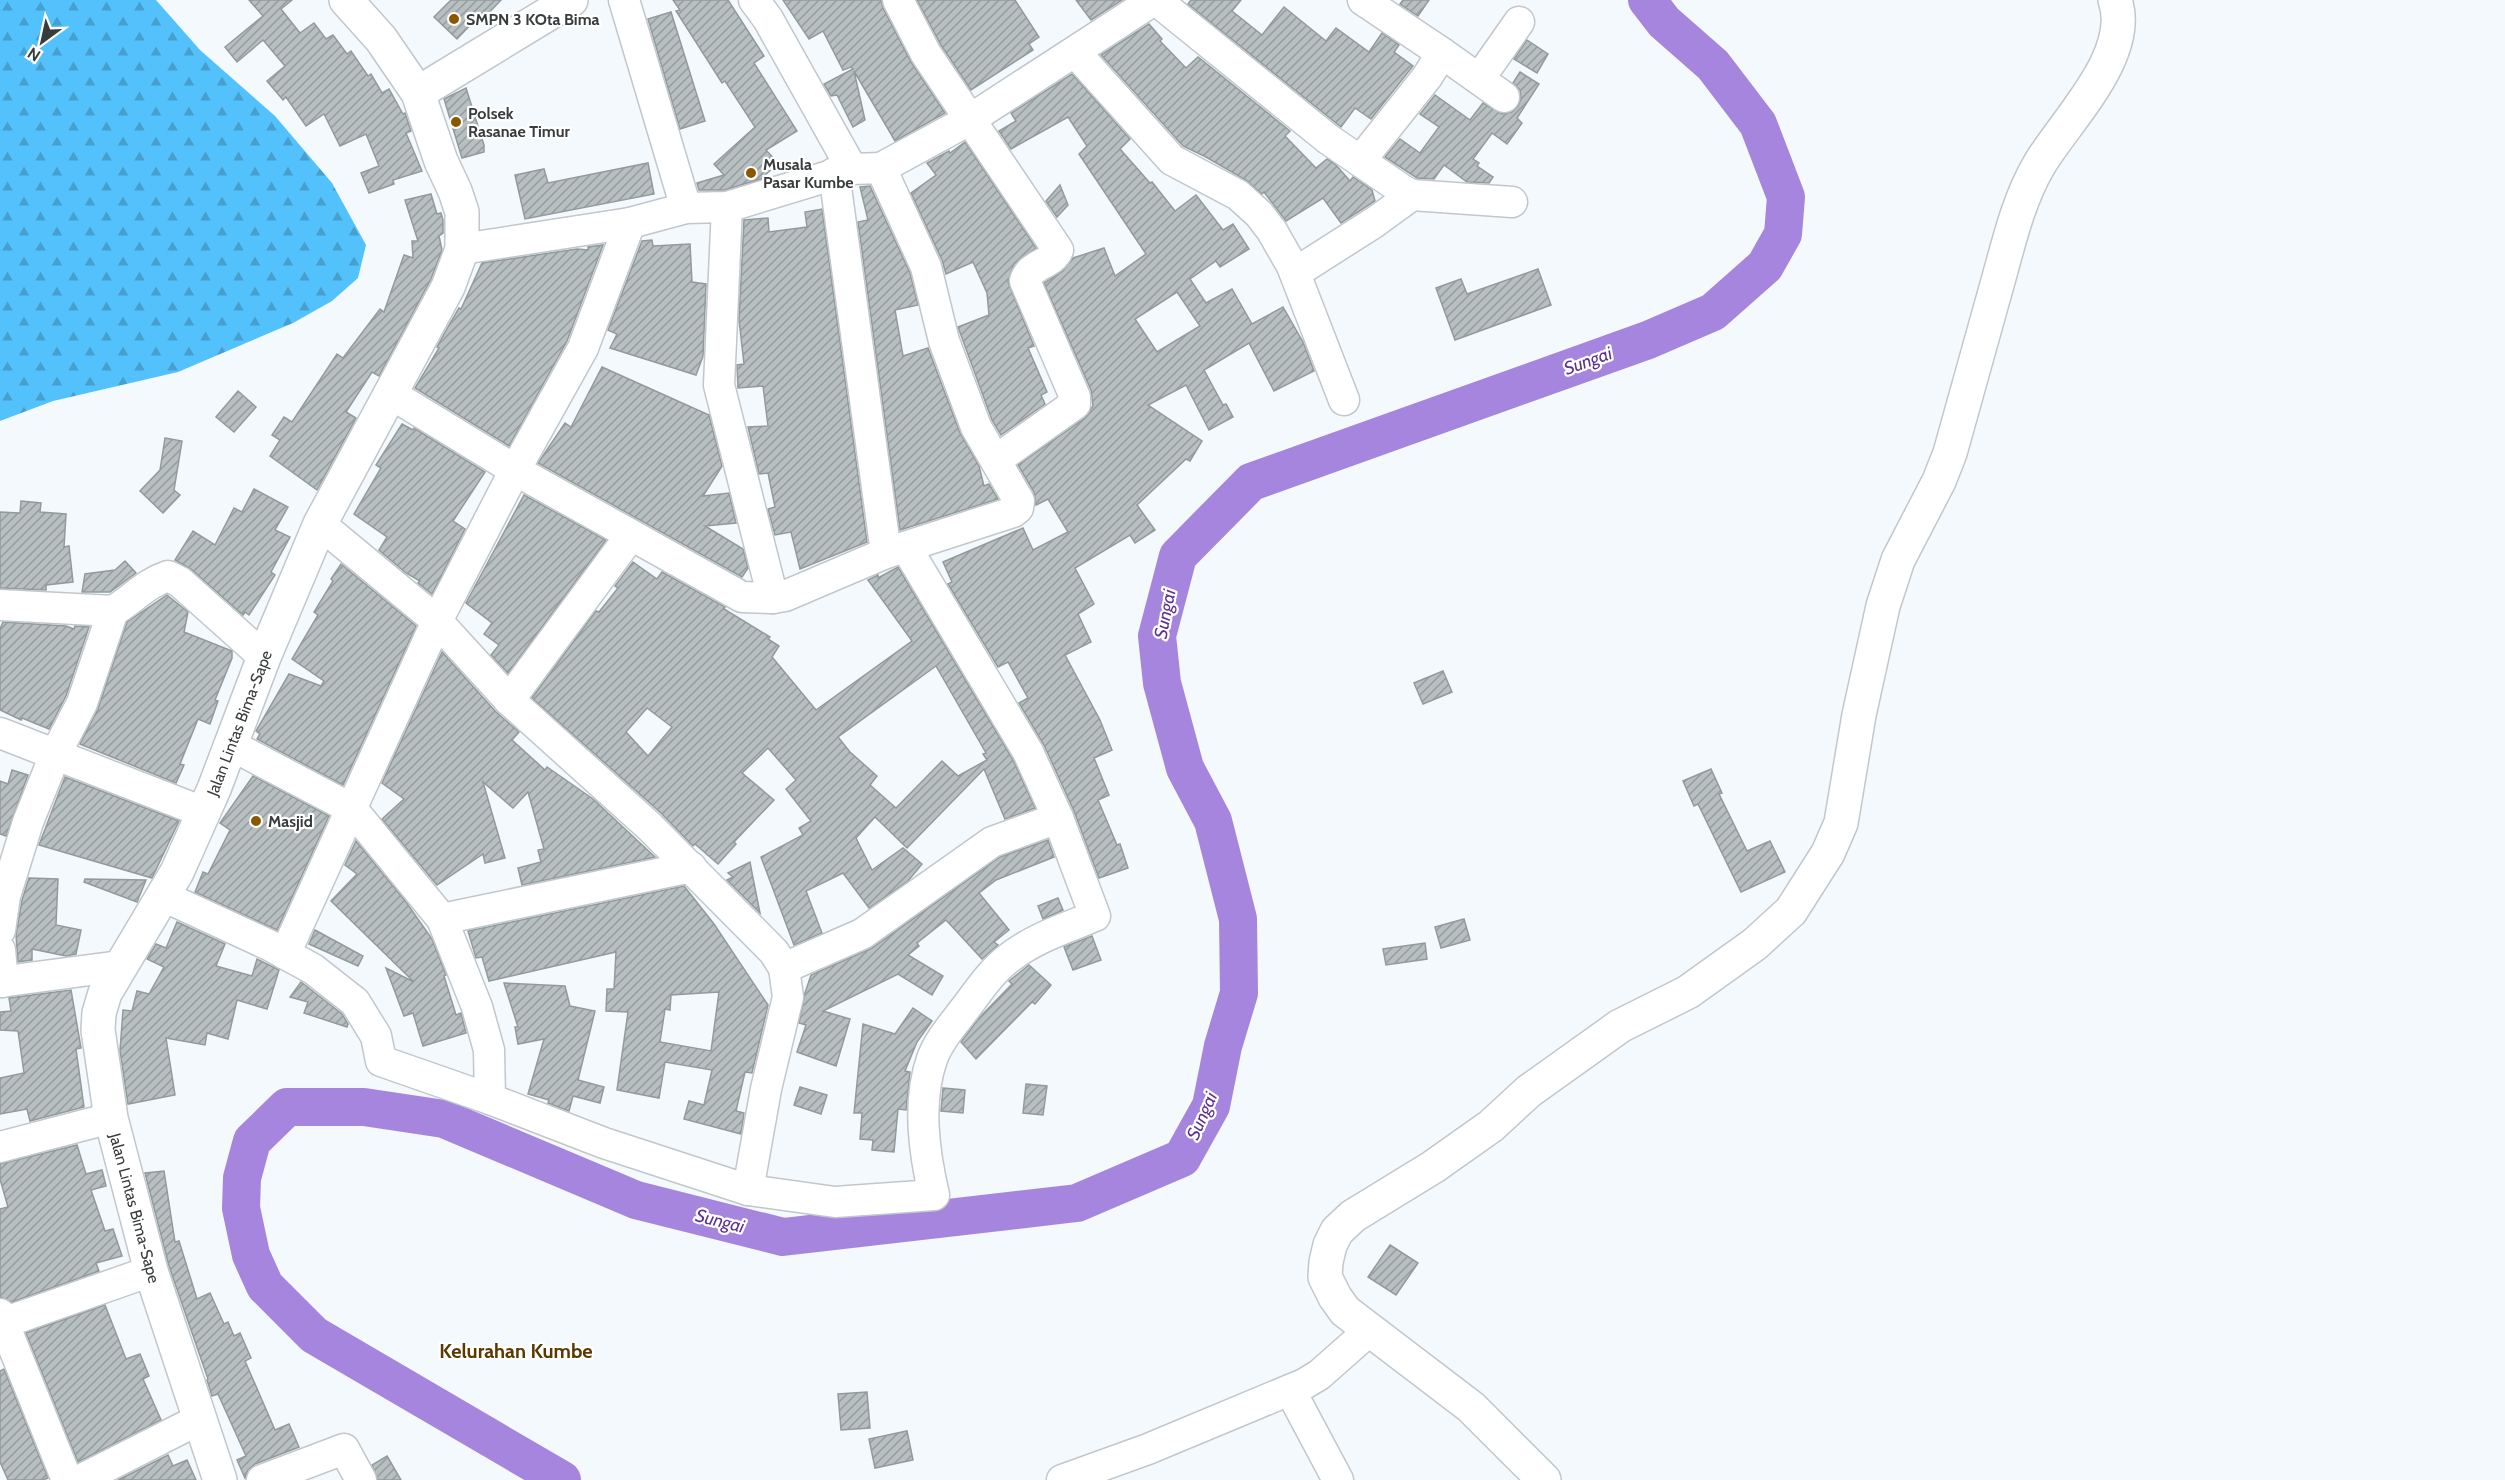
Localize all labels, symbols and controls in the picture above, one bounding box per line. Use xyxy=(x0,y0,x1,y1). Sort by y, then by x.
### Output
place label: SMPN 3 KOta Bima xyxy=(466,10,600,29)
north arrow xyxy=(12,12,72,72)
marker: SMPN 3 KOta Bima xyxy=(447,12,461,26)
text: N xyxy=(24,43,44,65)
place label: Polsek Rasanae Timur xyxy=(468,104,571,141)
marker: Polsek Rasanae Timur xyxy=(449,115,463,129)
place label: Musala Pasar Kumbe xyxy=(763,155,854,192)
marker: Musala Pasar Kumbe xyxy=(744,166,758,180)
water label: Sungai xyxy=(1561,342,1616,380)
water label: Sungai xyxy=(1149,586,1181,640)
street label: Jalan Lintas Bima-Sape xyxy=(203,648,276,800)
place label: Masjid xyxy=(268,812,313,831)
marker: Masjid xyxy=(249,814,263,828)
water label: Sungai xyxy=(1182,1088,1223,1143)
street label: Jalan Lintas Bima-Sape xyxy=(105,1130,164,1285)
water label: Sungai xyxy=(693,1204,748,1238)
district label: Kelurahan Kumbe xyxy=(439,1339,593,1363)

